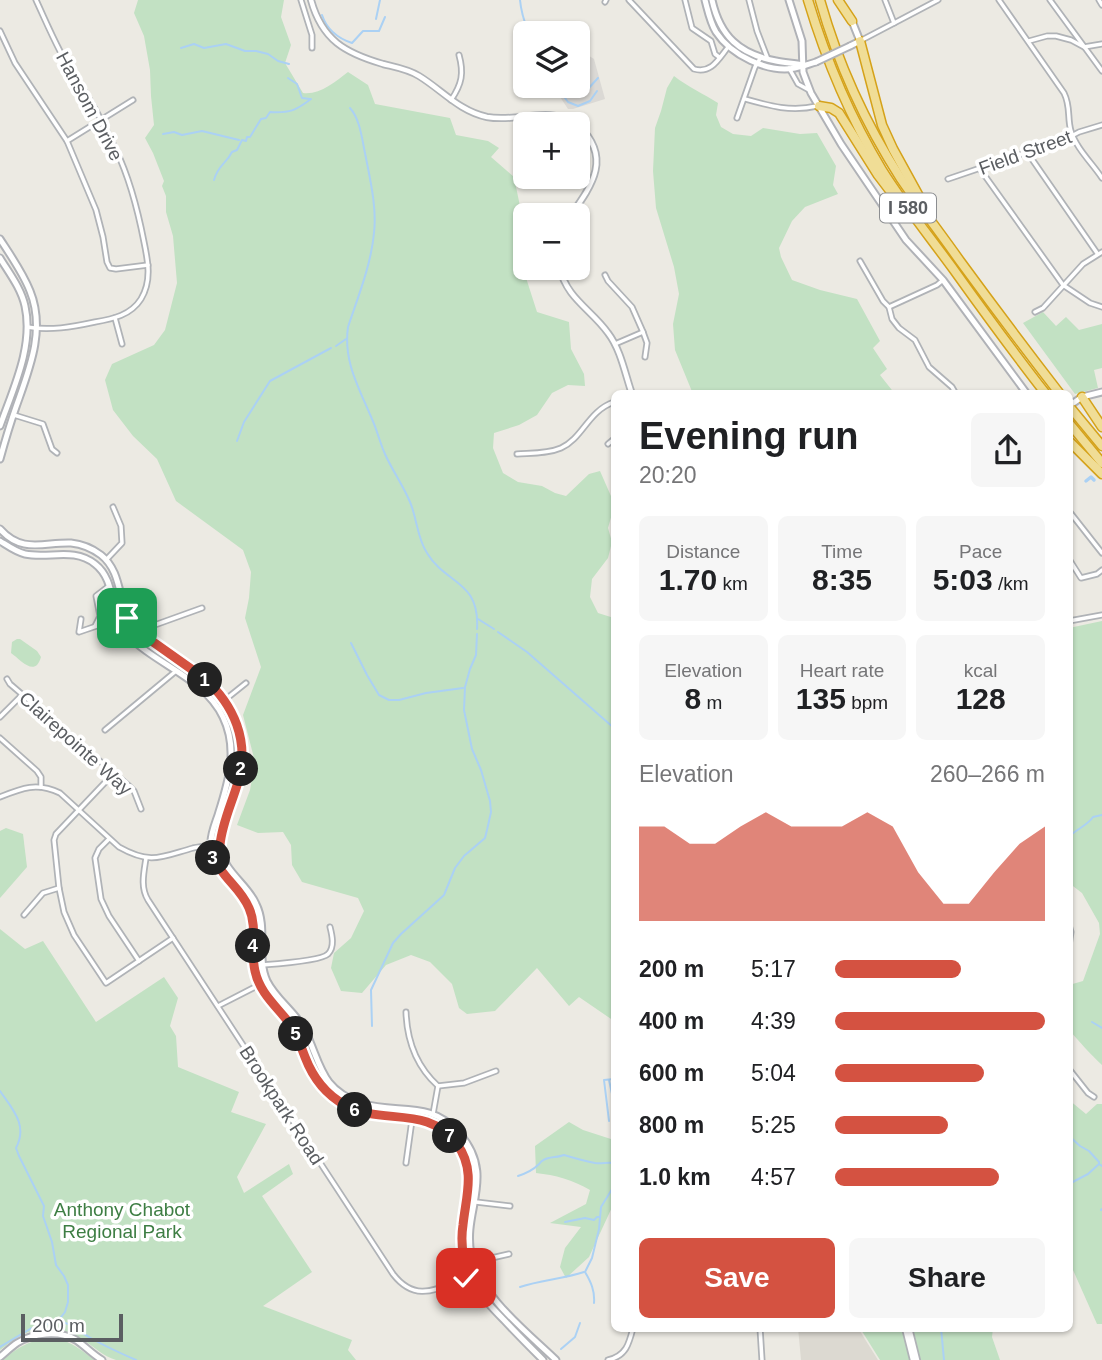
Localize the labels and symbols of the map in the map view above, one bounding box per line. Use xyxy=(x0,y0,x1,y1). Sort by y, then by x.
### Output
street label: Hansom Drive xyxy=(52,48,127,164)
street label: Field Street xyxy=(976,126,1075,179)
road number: I 580 xyxy=(880,194,936,223)
pin xyxy=(97,588,157,648)
pin: 1 xyxy=(188,662,222,698)
street label: Clairepointe Way xyxy=(15,687,137,800)
pin: 2 xyxy=(224,752,258,786)
pin: 3 xyxy=(196,840,230,876)
pin: 4 xyxy=(236,928,270,964)
pin: 5 xyxy=(278,1016,314,1052)
street label: Brookpark Road xyxy=(235,1042,328,1169)
pin: 6 xyxy=(338,1092,372,1128)
pin: 7 xyxy=(433,1118,468,1154)
park label: Anthony Chabot Regional Park xyxy=(54,1199,191,1242)
pin xyxy=(436,1248,496,1308)
scale bar xyxy=(21,1311,122,1343)

